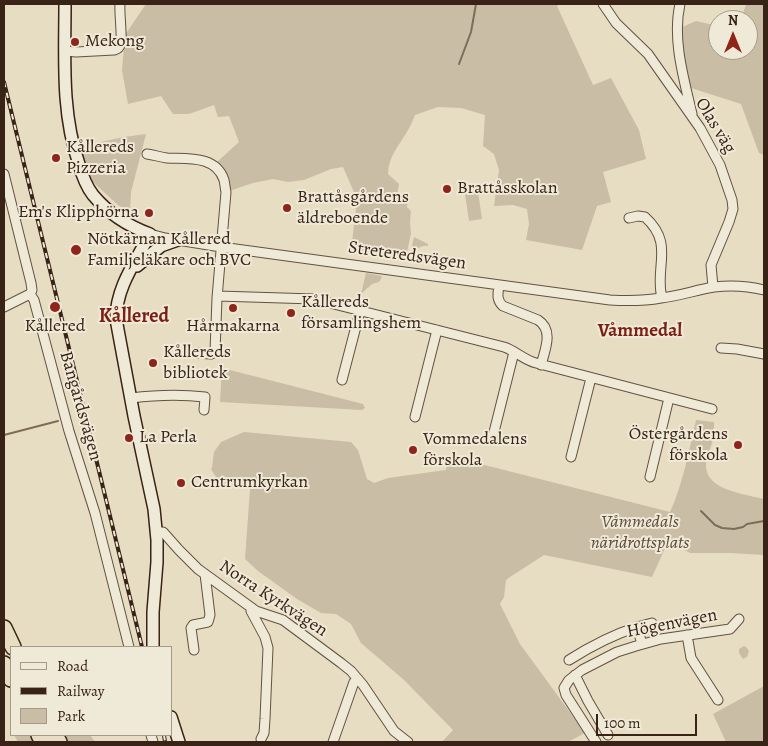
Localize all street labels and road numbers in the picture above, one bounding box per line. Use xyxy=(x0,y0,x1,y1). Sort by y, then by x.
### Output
street label: Olas väg xyxy=(690,94,740,158)
street label: Streteredsvägen xyxy=(347,237,467,275)
street label: Bangårdsvägen xyxy=(54,349,106,463)
street label: Norra Kyrkvägen xyxy=(215,556,331,642)
street label: Högenvägen xyxy=(625,605,719,643)

